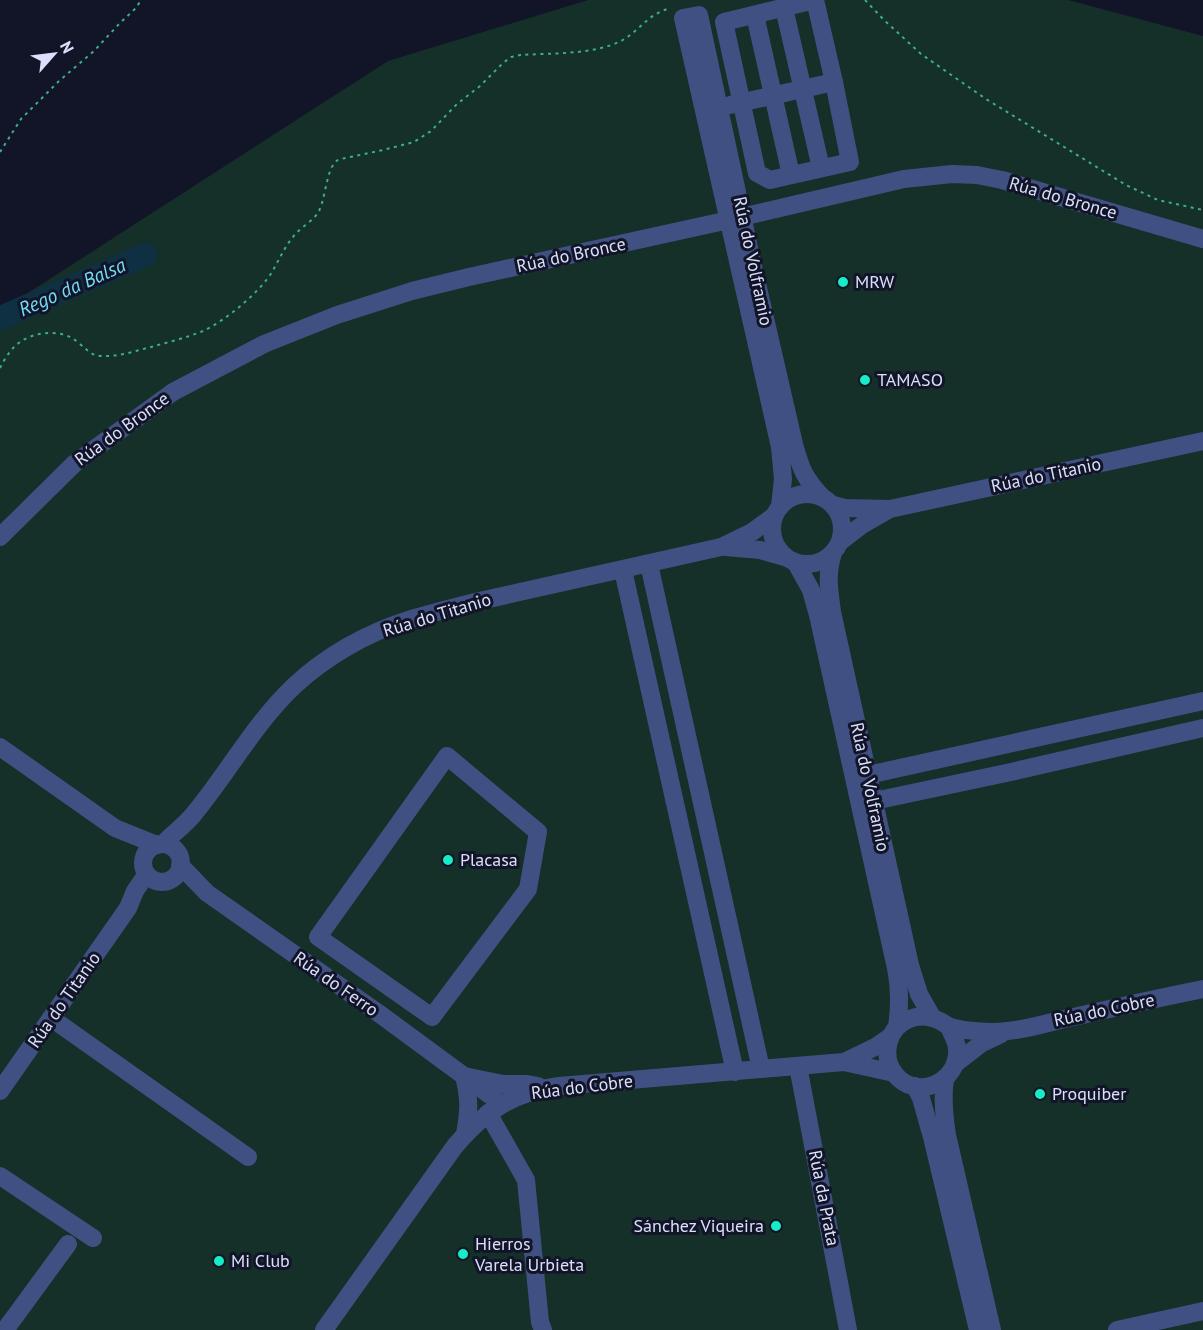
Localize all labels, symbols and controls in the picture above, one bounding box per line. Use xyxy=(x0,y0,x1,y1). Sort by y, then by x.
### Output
north arrow xyxy=(24,24,84,84)
text: N xyxy=(56,38,79,56)
street label: Rúa do Bronce xyxy=(1007,171,1120,224)
street label: Rúa do Volframio xyxy=(729,194,778,328)
street label: Rúa do Bronce xyxy=(514,232,628,277)
water label: Rego da Balsa xyxy=(14,252,130,322)
place label: MRW xyxy=(855,270,894,293)
marker: MRW xyxy=(836,275,850,289)
place label: TAMASO xyxy=(877,368,943,391)
marker: TAMASO xyxy=(858,373,872,387)
street label: Rúa do Bronce xyxy=(70,387,173,471)
street label: Rúa do Titanio xyxy=(989,452,1103,497)
street label: Rúa do Titanio xyxy=(380,587,494,642)
street label: Rúa do Volframio xyxy=(846,720,895,854)
place label: Placasa xyxy=(460,848,518,871)
marker: Placasa xyxy=(441,853,455,867)
street label: Rúa do Ferro xyxy=(289,946,383,1021)
street label: Rúa do Titanio xyxy=(22,947,105,1052)
street label: Rúa do Cobre xyxy=(1051,988,1156,1031)
street label: Rúa do Cobre xyxy=(530,1069,634,1104)
place label: Proquiber xyxy=(1052,1082,1126,1105)
marker: Proquiber xyxy=(1033,1087,1047,1101)
street label: Rúa da Prata xyxy=(804,1148,845,1248)
place label: Sánchez Viqueira xyxy=(634,1214,764,1237)
marker: Sánchez Viqueira xyxy=(769,1219,783,1233)
place label: Hierros Varela Urbieta xyxy=(474,1232,584,1276)
marker: Hierros Varela Urbieta xyxy=(456,1247,470,1261)
place label: Mi Club xyxy=(231,1249,290,1272)
marker: Mi Club xyxy=(212,1254,226,1268)

